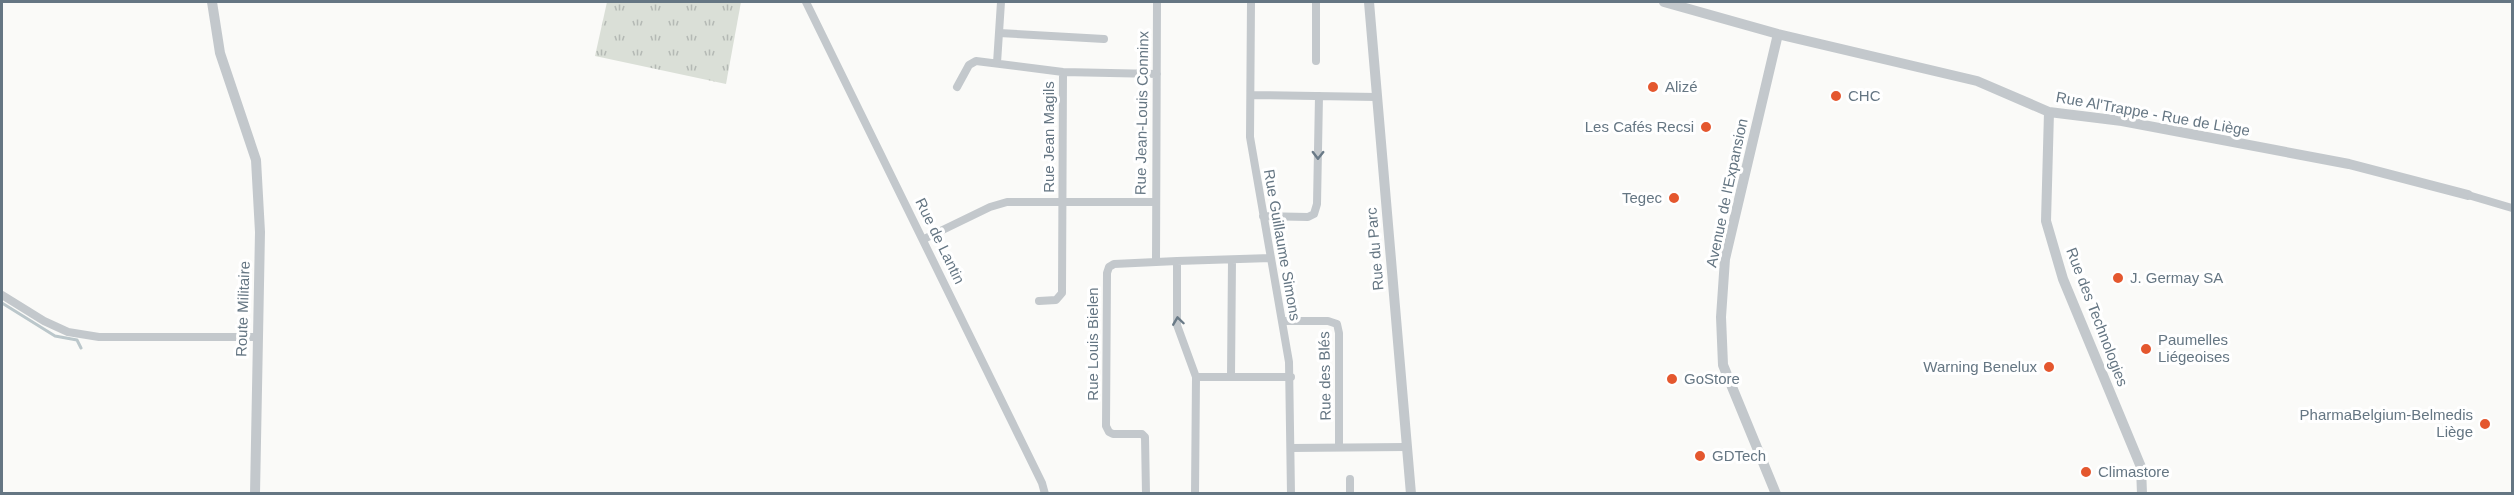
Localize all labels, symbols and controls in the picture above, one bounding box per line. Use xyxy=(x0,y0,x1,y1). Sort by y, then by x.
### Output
street label: Rue Jean-Louis Conninx xyxy=(1132,30,1151,195)
place label: Alizé xyxy=(1665,78,1698,95)
marker: Alizé xyxy=(1646,80,1660,94)
street label: Rue Jean Magils xyxy=(1040,81,1057,193)
place label: CHC xyxy=(1848,87,1881,104)
street label: Rue Al'Trappe - Rue de Liège xyxy=(2055,88,2251,139)
marker: CHC xyxy=(1829,89,1843,103)
street label: Avenue de l'Expansion xyxy=(1702,117,1751,269)
place label: Les Cafés Recsi xyxy=(1585,118,1694,135)
marker: Les Cafés Recsi xyxy=(1699,120,1713,134)
one-way arrow xyxy=(1311,150,1324,159)
street label: Rue Guillaume Simons xyxy=(1261,168,1304,322)
place label: Tegec xyxy=(1622,189,1662,206)
marker: Tegec xyxy=(1667,191,1681,205)
street label: Rue de Lantin xyxy=(912,195,969,286)
street label: Rue du Parc xyxy=(1362,206,1387,291)
street label: Rue des Technologies xyxy=(2063,245,2132,389)
street label: Route Militaire xyxy=(232,261,253,357)
place label: J. Germay SA xyxy=(2130,269,2223,286)
marker: J. Germay SA xyxy=(2111,271,2125,285)
street label: Rue Louis Bielen xyxy=(1084,287,1101,401)
one-way arrow xyxy=(1173,316,1185,326)
street label: Rue des Blés xyxy=(1315,331,1334,421)
place label: Paumelles Liégeoises xyxy=(2158,331,2230,365)
marker: Paumelles Liégeoises xyxy=(2139,342,2153,356)
place label: Warning Benelux xyxy=(1923,358,2038,375)
marker: Warning Benelux xyxy=(2042,360,2056,374)
place label: GoStore xyxy=(1684,370,1740,387)
marker: GoStore xyxy=(1665,372,1679,386)
place label: PharmaBelgium-Belmedis Liège xyxy=(2300,406,2473,440)
marker: PharmaBelgium-Belmedis Liège xyxy=(2478,417,2492,431)
place label: GDTech xyxy=(1712,447,1766,464)
marker: GDTech xyxy=(1693,449,1707,463)
place label: Climastore xyxy=(2098,463,2170,480)
marker: Climastore xyxy=(2079,465,2093,479)

